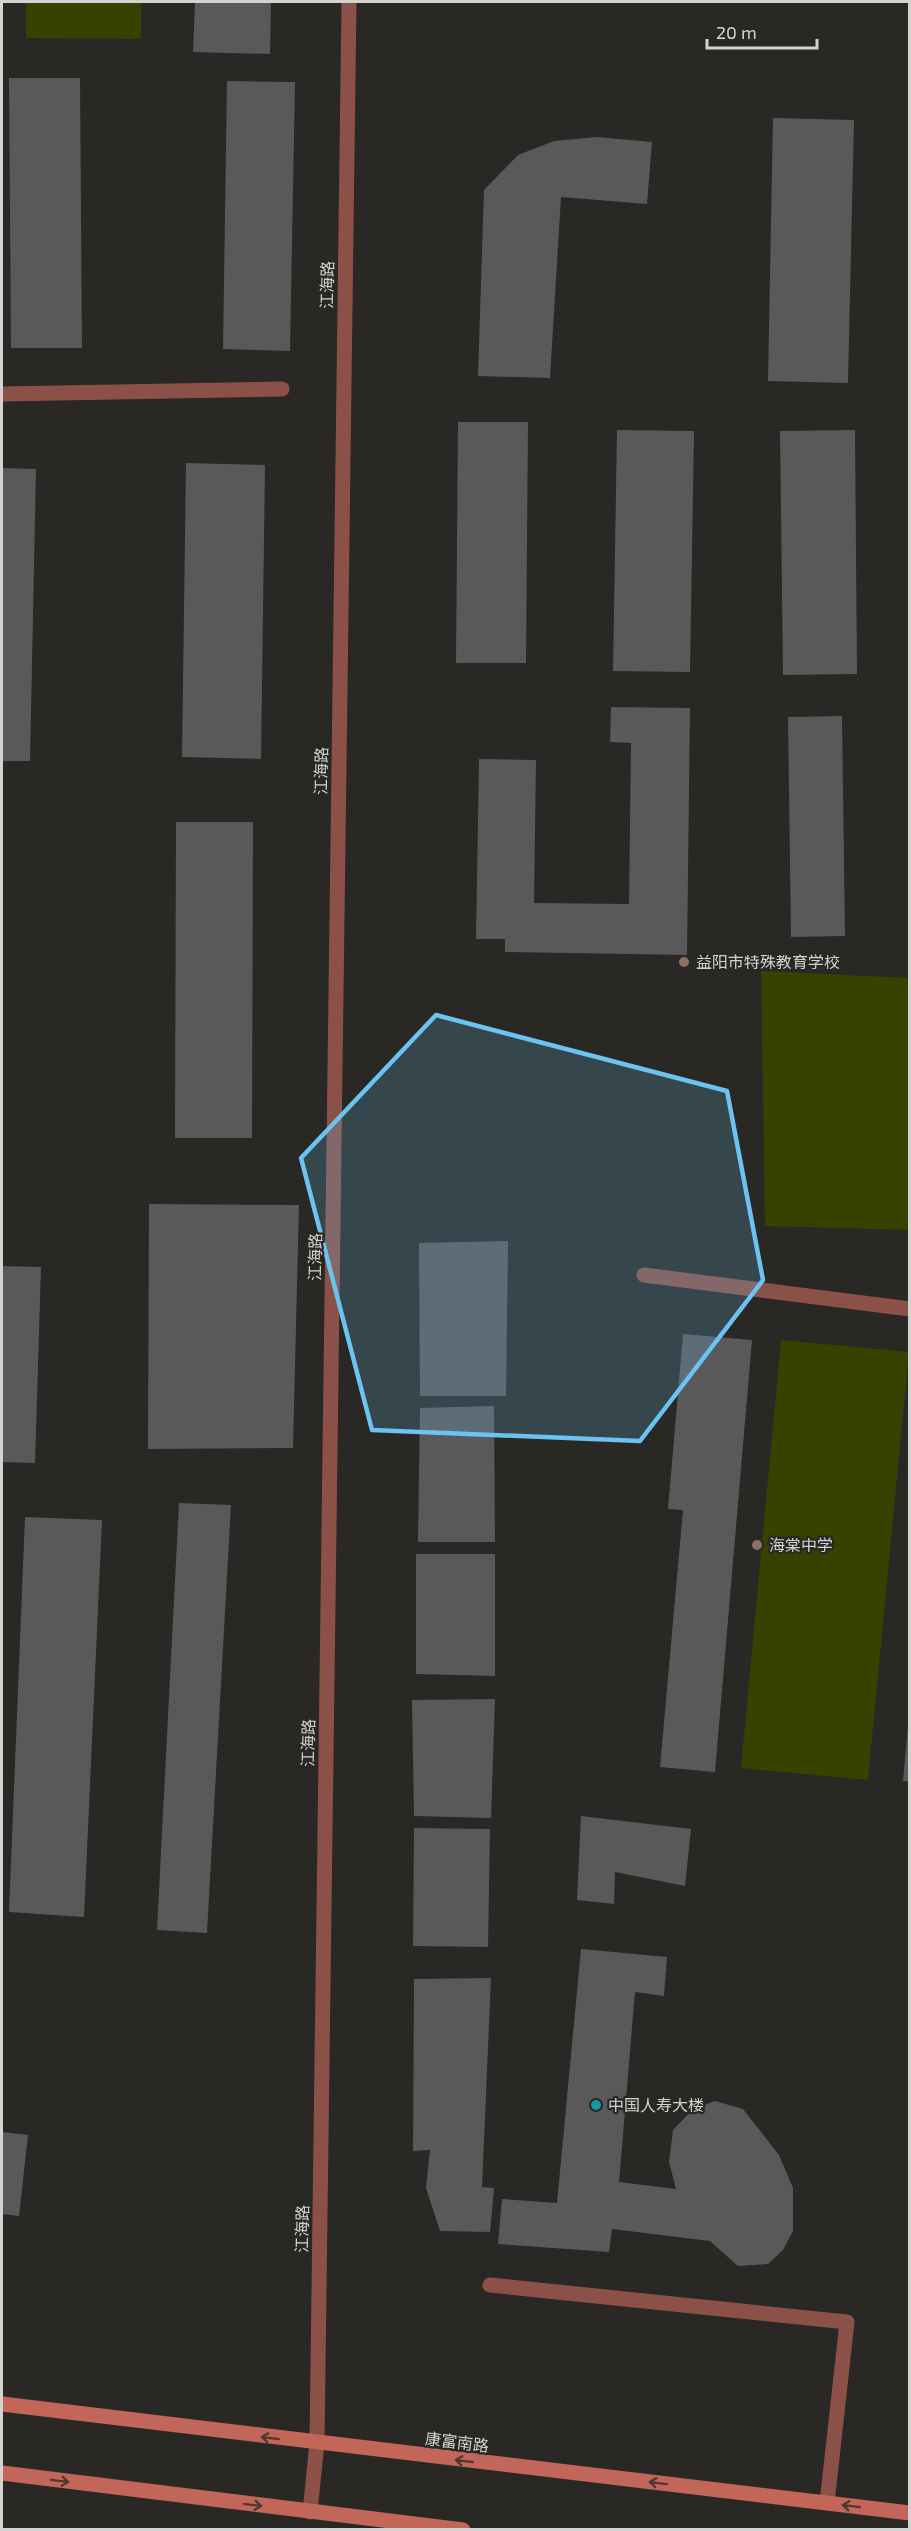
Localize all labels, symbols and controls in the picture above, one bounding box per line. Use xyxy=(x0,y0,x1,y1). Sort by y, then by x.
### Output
scale bar xyxy=(707,12,816,50)
text: 20 m xyxy=(716,21,757,43)
street label: 江海路 xyxy=(317,261,336,309)
street label: 江海路 xyxy=(311,747,330,795)
place label: 益阳市特殊教育学校 xyxy=(696,952,840,971)
marker: 益阳市特殊教育学校 xyxy=(677,955,691,969)
street label: 江海路 xyxy=(305,1233,324,1281)
place label: 海棠中学 xyxy=(769,1535,833,1554)
marker: 海棠中学 xyxy=(750,1538,764,1552)
street label: 江海路 xyxy=(298,1719,317,1767)
place label: 中国人寿大楼 xyxy=(608,2095,704,2114)
marker: 中国人寿大楼 xyxy=(589,2098,603,2112)
street label: 江海路 xyxy=(292,2205,311,2253)
street label: 康富南路 xyxy=(424,2428,490,2455)
one-way arrow xyxy=(261,2432,281,2443)
one-way arrow xyxy=(455,2455,474,2466)
one-way arrow xyxy=(49,2475,69,2486)
one-way arrow xyxy=(648,2477,668,2488)
one-way arrow xyxy=(243,2499,262,2510)
one-way arrow xyxy=(842,2500,862,2511)

